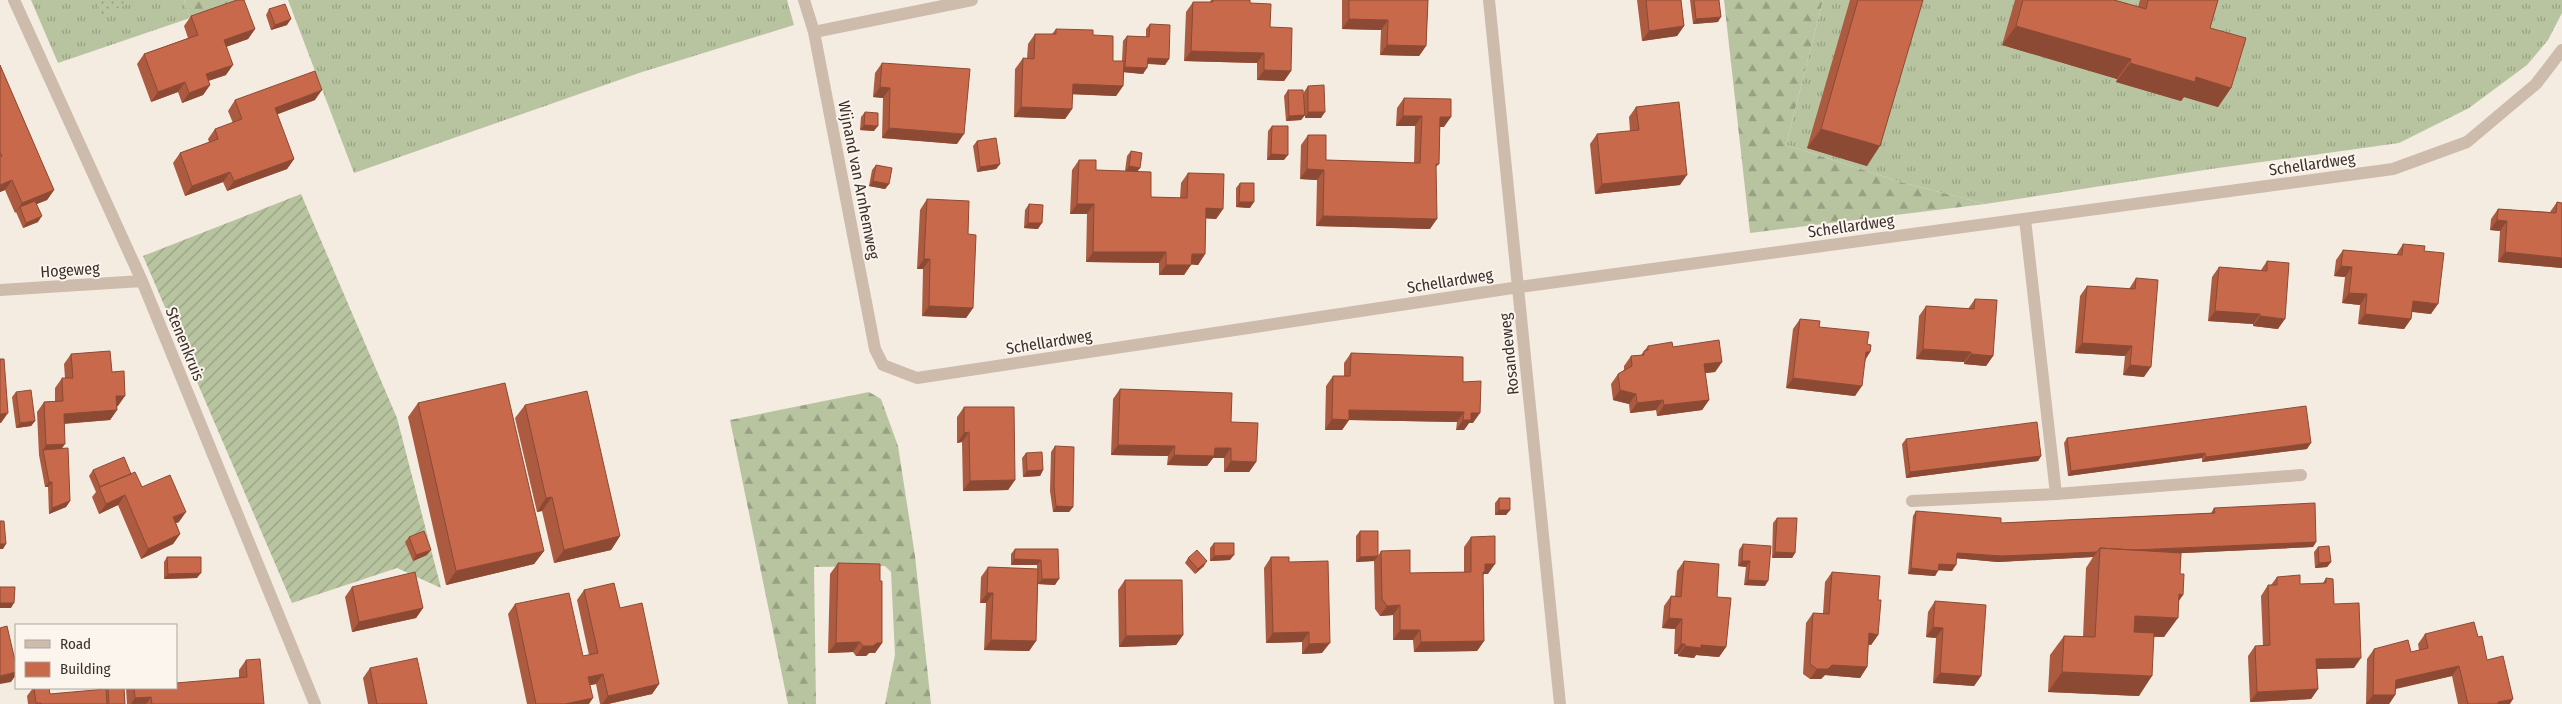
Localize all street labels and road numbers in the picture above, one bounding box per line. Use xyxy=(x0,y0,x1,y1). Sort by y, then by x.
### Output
street label: Wijnand van Arnhemweg xyxy=(834,99,884,261)
street label: Schellardweg xyxy=(2268,148,2357,179)
street label: Schellardweg xyxy=(1807,210,1896,241)
street label: Hogeweg xyxy=(40,258,101,282)
street label: Schellardweg xyxy=(1406,265,1495,297)
street label: Stenenkruis xyxy=(162,304,208,384)
street label: Rosandeweg xyxy=(1495,312,1523,396)
street label: Schellardweg xyxy=(1005,326,1094,358)

